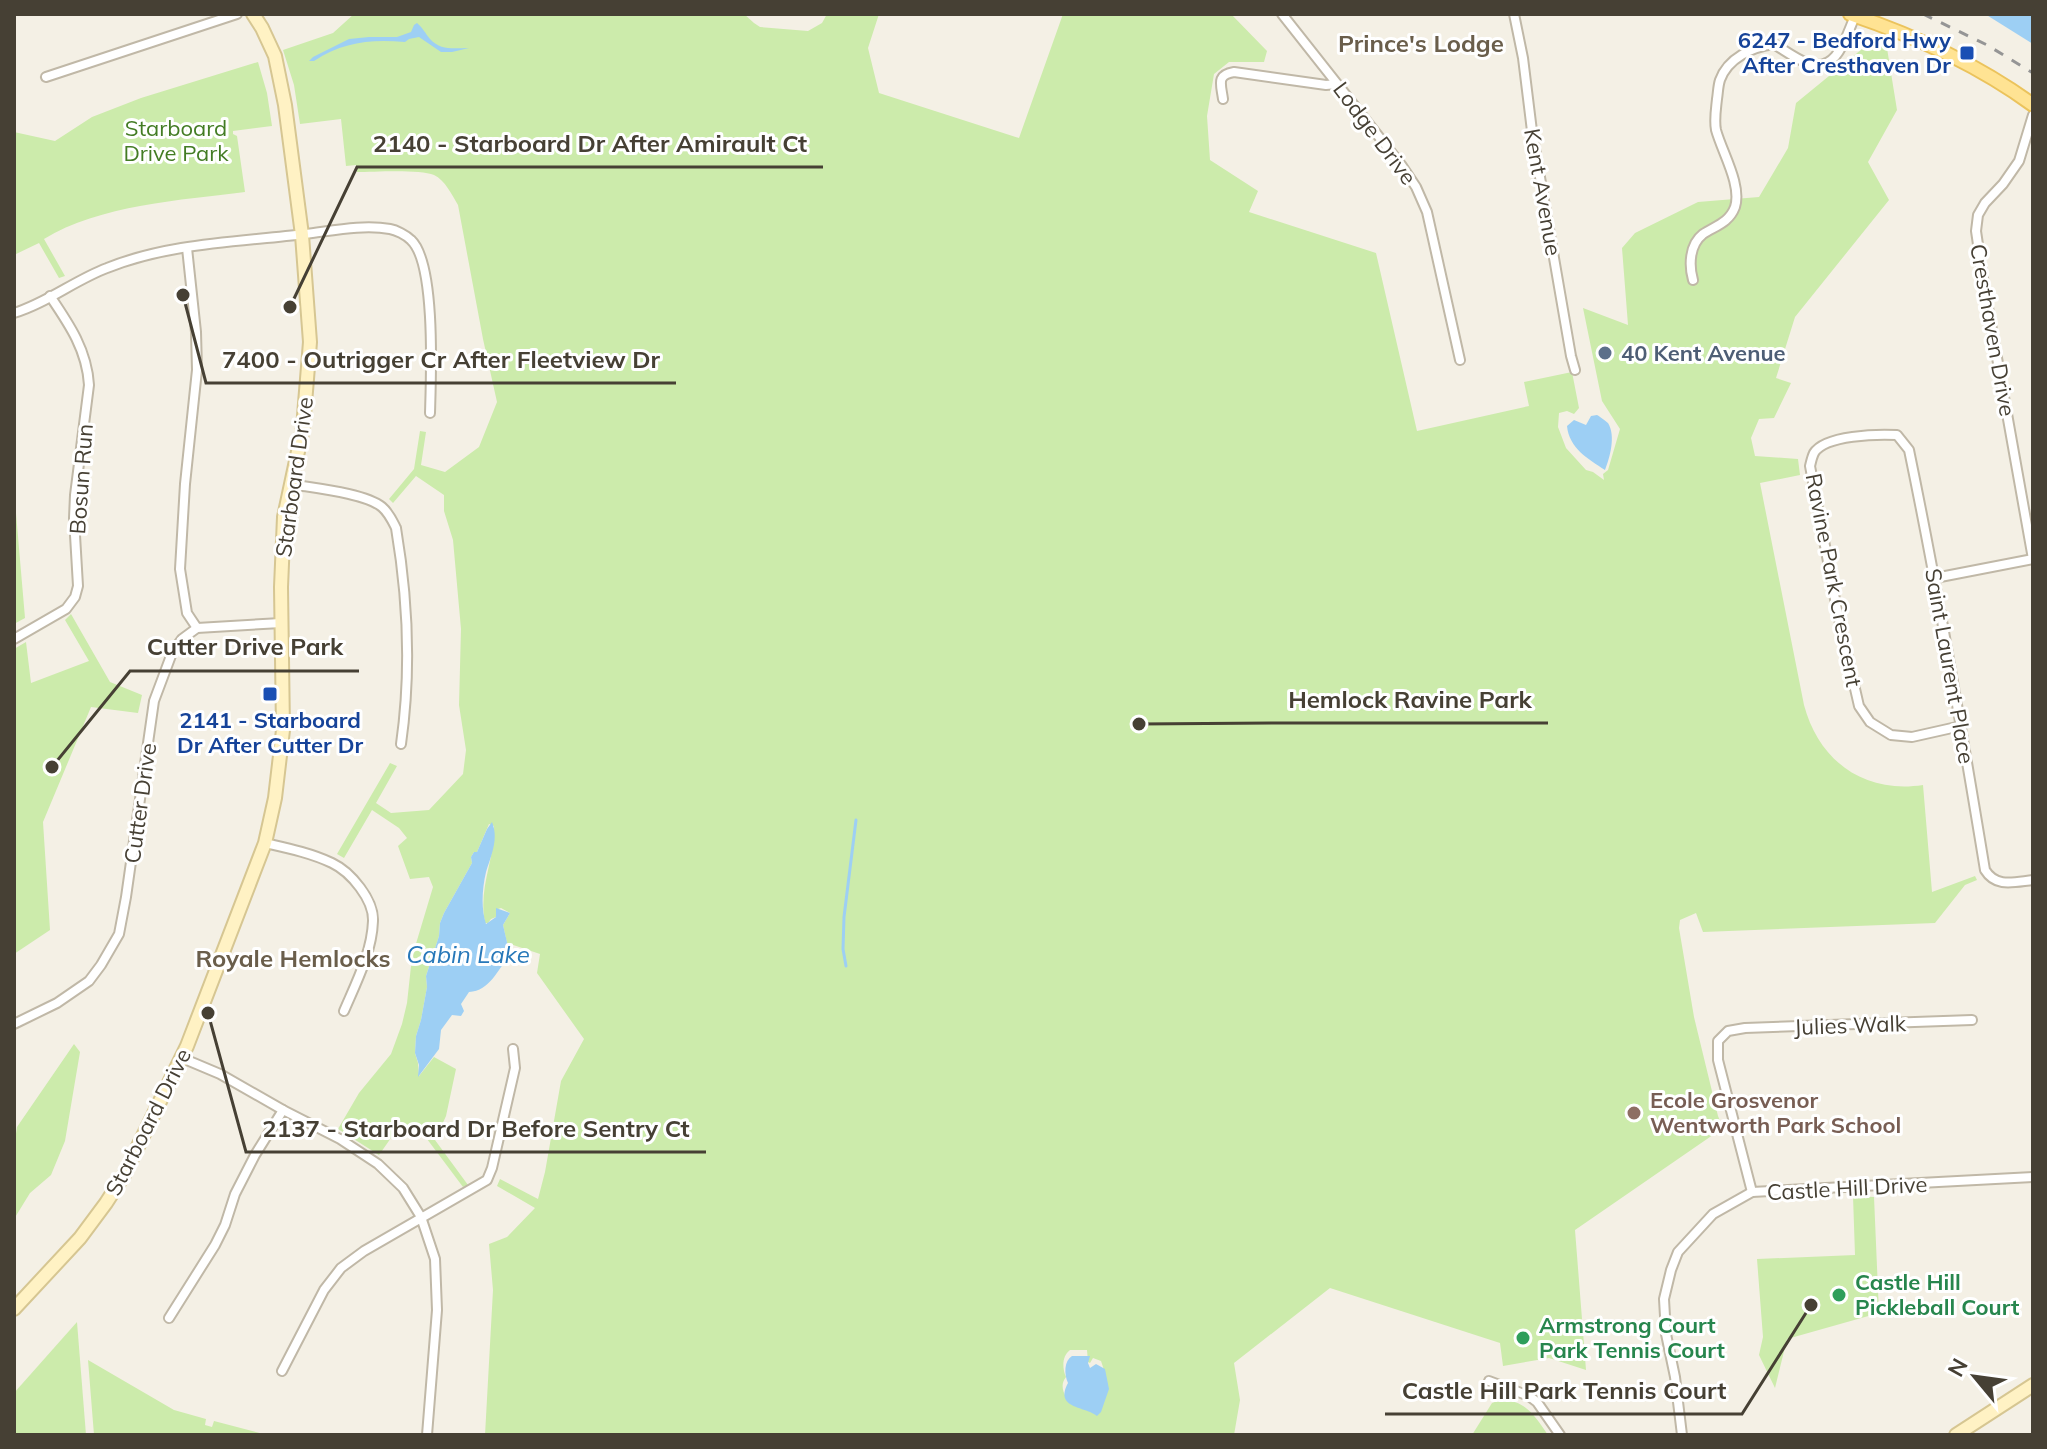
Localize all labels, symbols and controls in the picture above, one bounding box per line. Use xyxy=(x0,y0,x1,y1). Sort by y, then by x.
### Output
place label: 6247 - Bedford Hwy After Cresthaven Dr xyxy=(1738,26,1951,79)
district label: Prince's Lodge xyxy=(1338,28,1504,58)
marker: 6247 - Bedford Hwy After Cresthaven Dr xyxy=(1958,44,1976,62)
street label: Lodge Drive xyxy=(1327,76,1423,190)
park label: Starboard Drive Park xyxy=(123,114,229,167)
callout: 2140 - Starboard Dr After Amirault Ct xyxy=(357,119,823,167)
street label: Kent Avenue xyxy=(1518,126,1568,258)
text: 2140 - Starboard Dr After Amirault Ct xyxy=(373,128,807,158)
street label: Cresthaven Drive xyxy=(1964,242,2022,418)
callout: 7400 - Outrigger Cr After Fleetview Dr xyxy=(206,335,676,383)
place label: 40 Kent Avenue xyxy=(1621,339,1786,367)
text: 7400 - Outrigger Cr After Fleetview Dr xyxy=(222,344,661,374)
marker: 40 Kent Avenue xyxy=(1596,344,1614,362)
street label: Starboard Drive xyxy=(269,395,319,559)
street label: Bosun Run xyxy=(63,423,99,535)
street label: Ravine Park Crescent xyxy=(1800,471,1868,689)
street label: Saint Laurent Place xyxy=(1919,566,1981,766)
callout: Cutter Drive Park xyxy=(130,623,359,671)
text: Cutter Drive Park xyxy=(147,631,344,661)
callout: Hemlock Ravine Park xyxy=(1272,675,1548,723)
text: Hemlock Ravine Park xyxy=(1288,684,1533,714)
marker: 2141 - Starboard Dr After Cutter Dr xyxy=(261,685,279,703)
place label: 2141 - Starboard Dr After Cutter Dr xyxy=(177,706,363,759)
street label: Cutter Drive xyxy=(118,741,162,865)
water label: Cabin Lake xyxy=(406,939,530,969)
district label: Royale Hemlocks xyxy=(195,943,391,973)
street label: Julies Walk xyxy=(1794,1009,1907,1041)
street label: Starboard Drive xyxy=(99,1044,197,1200)
place label: Ecole Grosvenor Wentworth Park School xyxy=(1650,1086,1901,1139)
callout: 2137 - Starboard Dr Before Sentry Ct xyxy=(246,1104,706,1152)
marker: Ecole Grosvenor Wentworth Park School xyxy=(1625,1104,1643,1122)
text: 2137 - Starboard Dr Before Sentry Ct xyxy=(262,1113,690,1143)
street label: Castle Hill Drive xyxy=(1766,1170,1928,1206)
place label: Castle Hill Pickleball Court xyxy=(1855,1268,2019,1321)
marker: Castle Hill Pickleball Court xyxy=(1830,1286,1848,1304)
place label: Armstrong Court Park Tennis Court xyxy=(1539,1311,1725,1364)
marker: Armstrong Court Park Tennis Court xyxy=(1514,1329,1532,1347)
north arrow xyxy=(1935,1337,2015,1417)
text: N xyxy=(1941,1353,1974,1381)
callout: Castle Hill Park Tennis Court xyxy=(1385,1366,1742,1414)
text: Castle Hill Park Tennis Court xyxy=(1402,1375,1726,1405)

